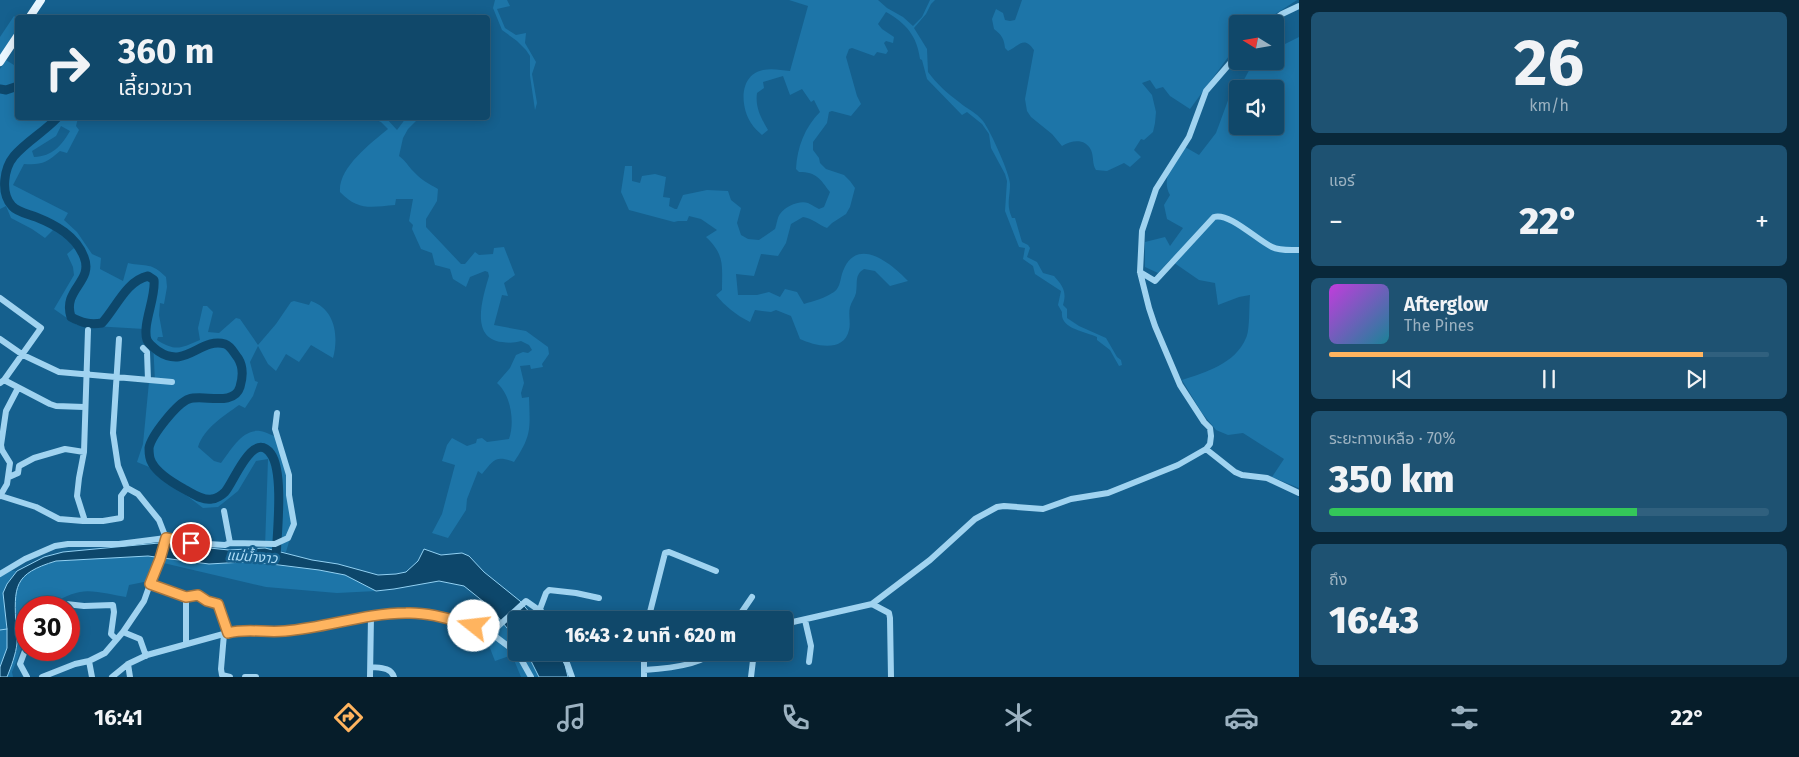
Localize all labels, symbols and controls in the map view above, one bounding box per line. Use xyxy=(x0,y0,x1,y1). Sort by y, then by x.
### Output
north arrow xyxy=(1229,15,1284,70)
map controls xyxy=(1229,15,1284,135)
text: 26 xyxy=(1514,24,1584,102)
text: 360 m xyxy=(118,30,214,72)
icon: right xyxy=(35,35,100,100)
text: เลี้ยวขวา xyxy=(118,74,193,101)
button: sound xyxy=(1229,80,1284,135)
text: km/h xyxy=(1529,96,1569,115)
text: แอร์ xyxy=(1329,171,1355,190)
text: 22° xyxy=(1519,198,1579,244)
text: − xyxy=(1329,205,1343,238)
text: + xyxy=(1755,205,1769,238)
text: Afterglow xyxy=(1404,293,1488,316)
text: The Pines xyxy=(1404,316,1474,335)
icon: previous xyxy=(1388,365,1416,393)
icon: pause xyxy=(1535,365,1563,393)
icon: next xyxy=(1682,365,1710,393)
text: ระยะทางเหลือ · 70% xyxy=(1329,429,1456,448)
text: 350 km xyxy=(1329,456,1454,502)
pin xyxy=(170,522,212,564)
icon: arrive xyxy=(177,529,205,557)
water label: แม่น้ำงาว xyxy=(226,545,279,567)
text: ถึง xyxy=(1329,570,1347,589)
speed limit sign: 30 xyxy=(15,596,80,661)
text: 16:43 xyxy=(1329,597,1419,643)
position arrow xyxy=(447,599,499,651)
text: 16:43 · 2 นาที · 620 m xyxy=(565,624,736,647)
icon: directions xyxy=(331,700,366,735)
icon: music xyxy=(554,700,589,735)
icon: phone xyxy=(778,700,813,735)
icon: climate xyxy=(1001,700,1036,735)
icon: car xyxy=(1224,700,1259,735)
icon: filters xyxy=(1447,700,1482,735)
text: 16:41 xyxy=(94,704,143,731)
text: 22° xyxy=(1671,704,1705,731)

